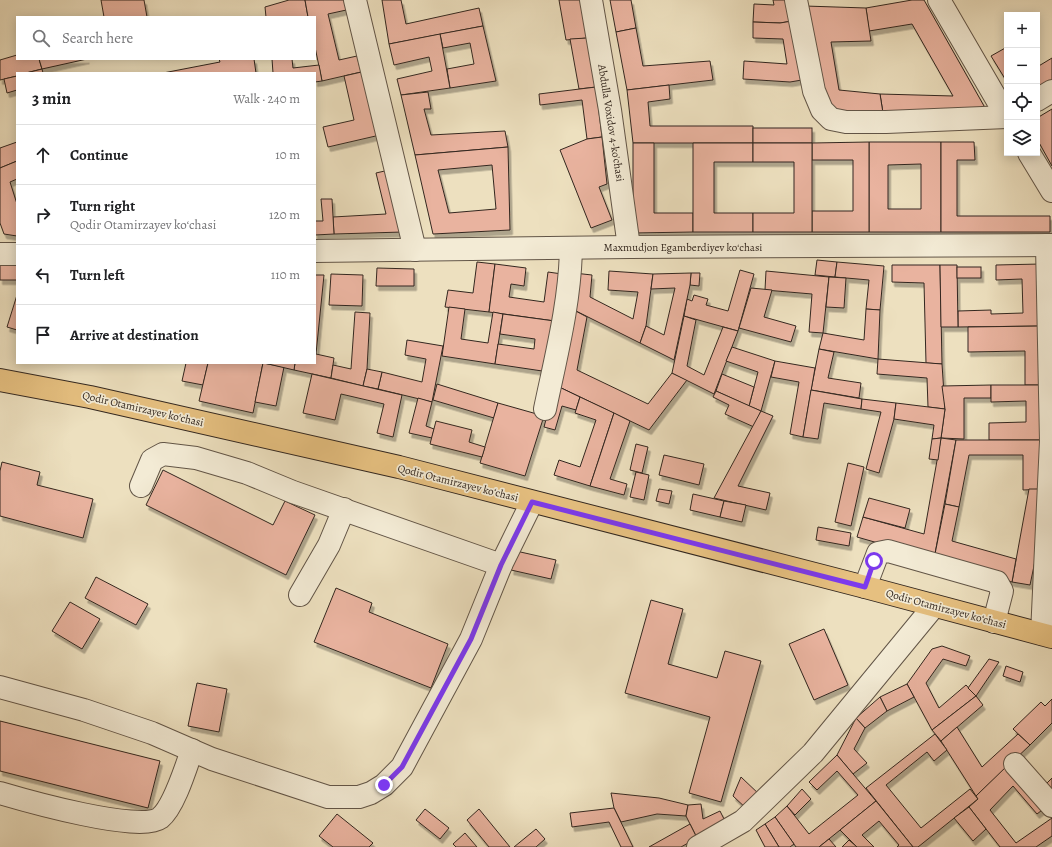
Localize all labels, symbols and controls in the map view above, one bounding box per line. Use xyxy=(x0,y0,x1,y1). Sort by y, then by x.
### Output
map controls xyxy=(1004,12,1040,156)
button: + xyxy=(1004,12,1040,48)
search box xyxy=(16,16,316,60)
icon: search xyxy=(30,27,52,49)
text: Search here xyxy=(62,28,133,48)
button: − xyxy=(1004,48,1040,84)
street label: Abdulla Voxidov 4-ko'chasi xyxy=(594,62,628,183)
button: locate xyxy=(1004,84,1040,120)
text: 3 min xyxy=(32,87,71,110)
text: Walk · 240 m xyxy=(233,90,300,107)
button: layers xyxy=(1004,120,1040,156)
icon: ahead xyxy=(32,144,54,166)
text: Continue xyxy=(70,145,128,165)
text: 10 m xyxy=(275,146,300,163)
text: Turn right xyxy=(70,196,135,216)
icon: right xyxy=(32,204,54,226)
text: 120 m xyxy=(269,206,300,223)
text: Qodir Otamirzayev koʻchasi xyxy=(70,216,216,233)
street label: Maxmudjon Egamberdiyev koʻchasi xyxy=(604,240,762,255)
icon: left xyxy=(32,264,54,286)
text: Turn left xyxy=(70,265,125,285)
text: 110 m xyxy=(271,266,300,283)
icon: arrive xyxy=(32,324,54,346)
text: Arrive at destination xyxy=(70,325,199,345)
street label: Qodir Otamirzayev koʻchasi xyxy=(81,388,205,430)
street label: Qodir Otamirzayev koʻchasi xyxy=(396,461,520,505)
route start xyxy=(865,552,883,570)
street label: Qodir Otamirzayev koʻchasi xyxy=(884,586,1008,632)
route end xyxy=(375,776,393,794)

